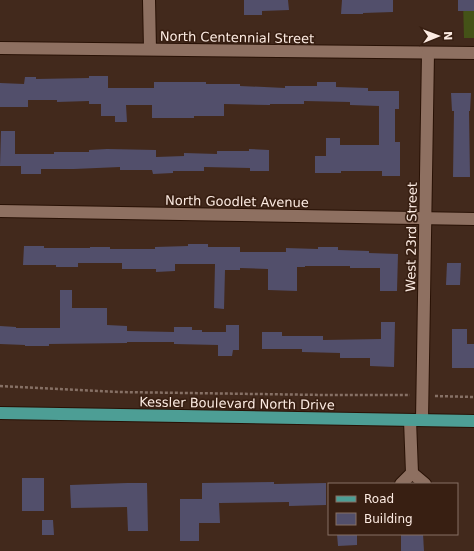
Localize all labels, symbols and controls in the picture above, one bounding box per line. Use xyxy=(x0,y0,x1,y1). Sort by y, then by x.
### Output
north arrow xyxy=(418,16,458,56)
street label: North Centennial Street xyxy=(160,29,314,46)
text: N xyxy=(441,31,454,41)
street label: West 23rd Street xyxy=(403,182,420,292)
street label: North Goodlet Avenue xyxy=(165,193,309,210)
street label: Kessler Boulevard North Drive xyxy=(139,394,335,413)
legend xyxy=(328,483,458,535)
text: Road xyxy=(364,492,394,506)
text: Building xyxy=(364,512,413,526)

